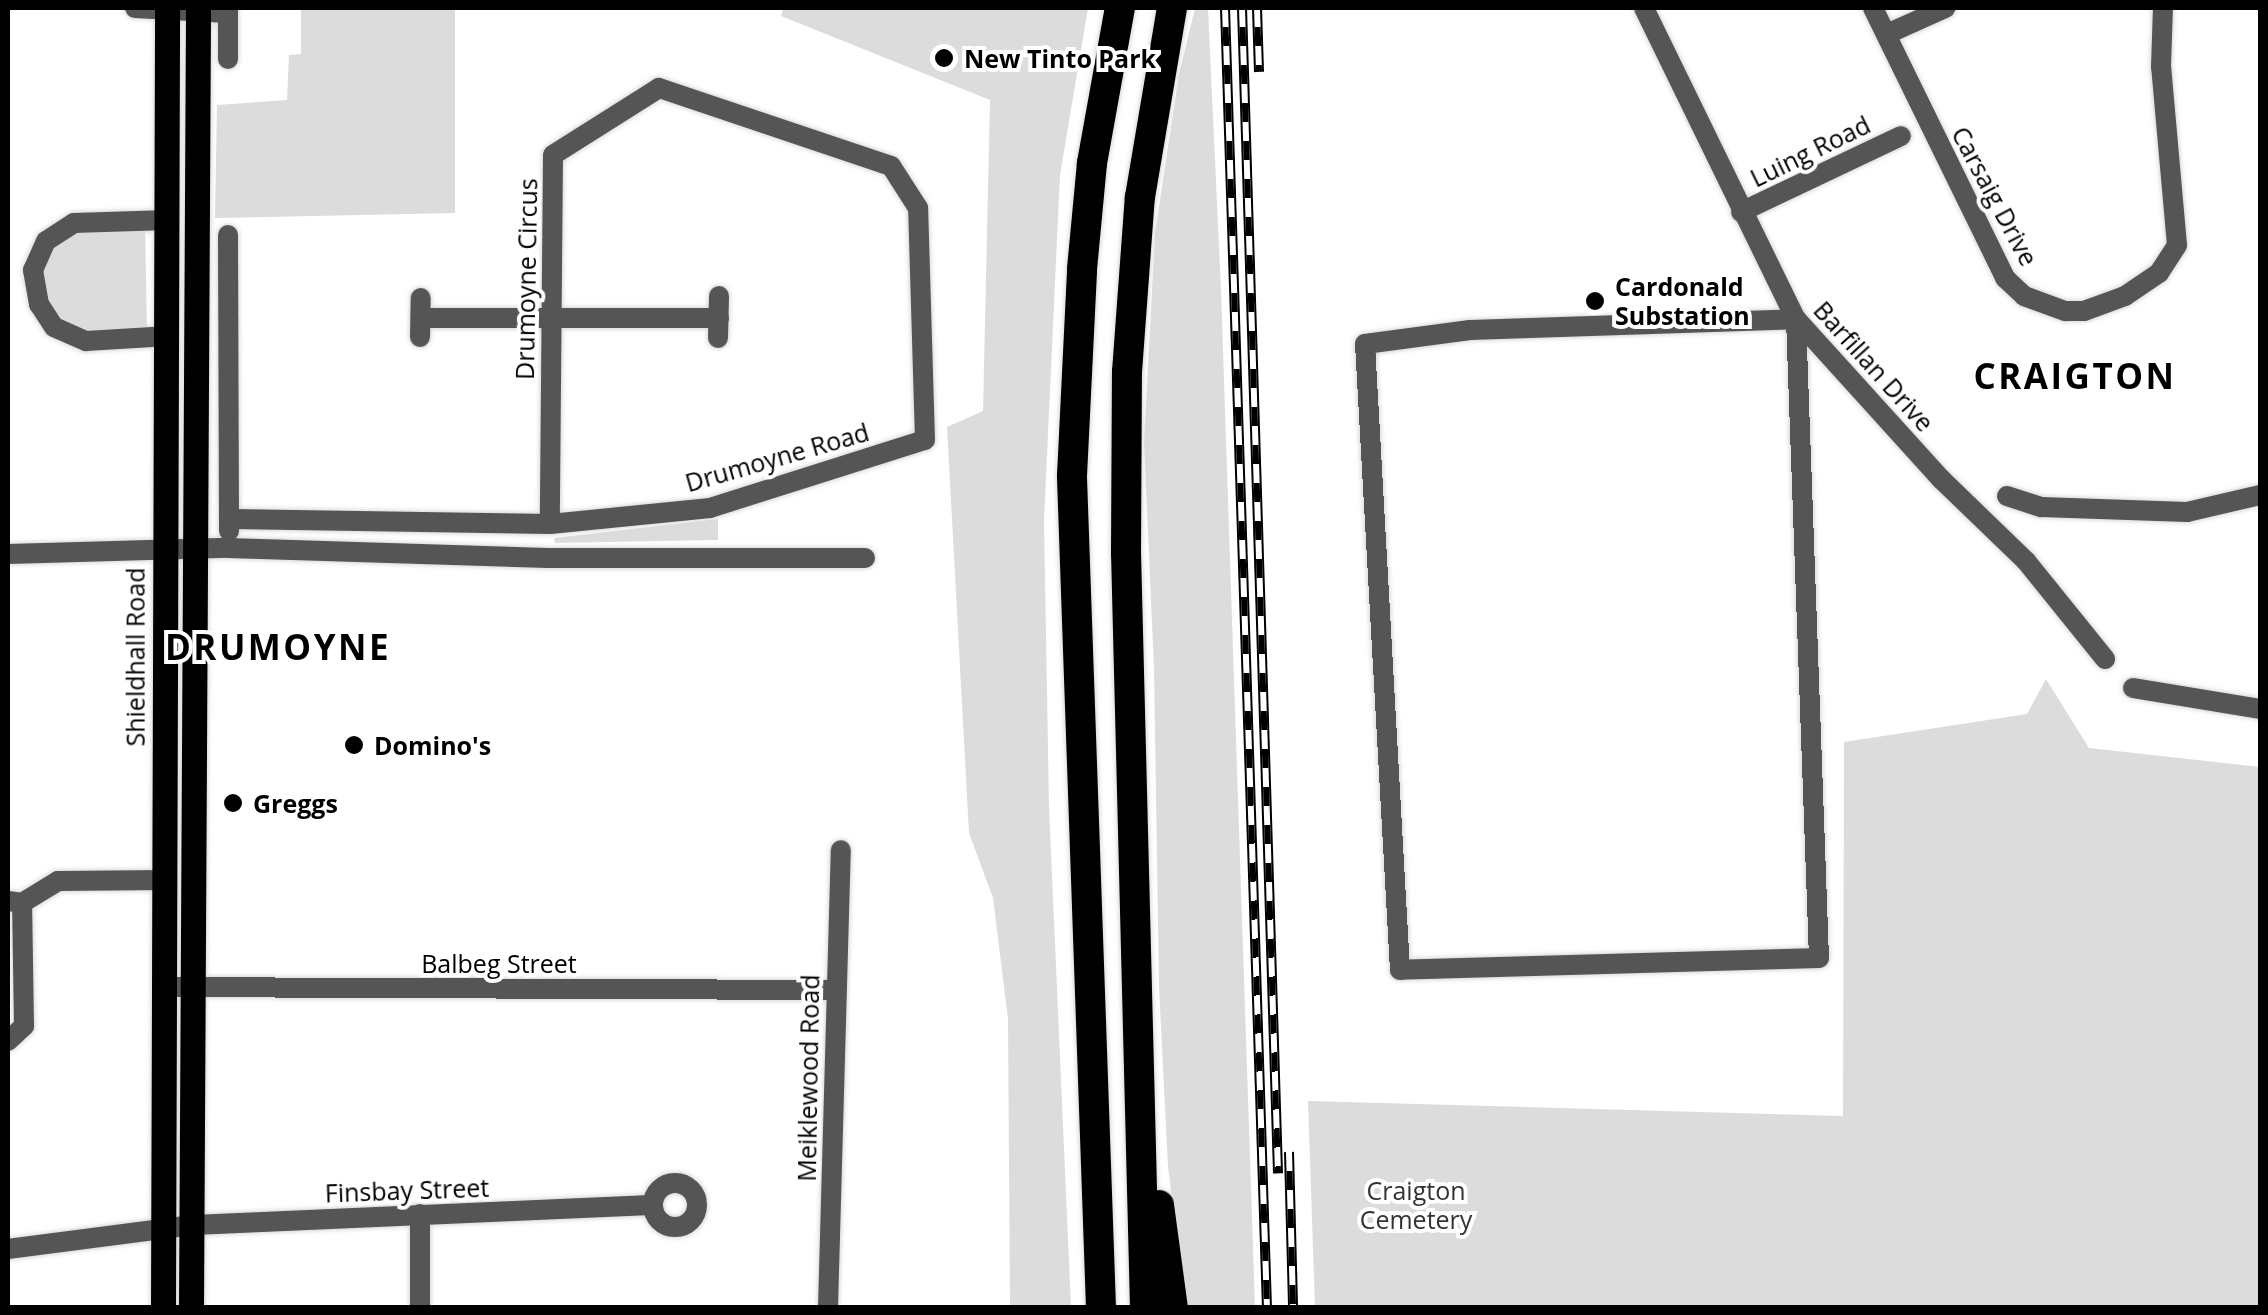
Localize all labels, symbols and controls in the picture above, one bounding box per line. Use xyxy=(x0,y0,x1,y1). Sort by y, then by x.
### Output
place label: New Tinto Park xyxy=(964,43,1156,73)
marker: New Tinto Park xyxy=(933,47,955,69)
street label: Luing Road xyxy=(1745,109,1875,193)
street label: Carsaig Drive xyxy=(1946,121,2044,271)
street label: Drumoyne Circus xyxy=(509,178,543,380)
place label: Cardonald Substation xyxy=(1615,272,1750,331)
marker: Cardonald Substation xyxy=(1584,290,1606,312)
street label: Barfillan Drive xyxy=(1808,295,1940,437)
district label: CRAIGTON xyxy=(1973,355,2177,397)
street label: Drumoyne Road xyxy=(682,416,872,498)
street label: Shieldhall Road xyxy=(120,568,150,746)
district label: DRUMOYNE xyxy=(165,626,391,668)
place label: Domino's xyxy=(374,730,491,760)
marker: Domino's xyxy=(343,734,365,756)
place label: Greggs xyxy=(253,788,338,818)
marker: Greggs xyxy=(222,792,244,814)
street label: Balbeg Street xyxy=(421,948,577,978)
street label: Meiklewood Road xyxy=(791,974,825,1182)
street label: Finsbay Street xyxy=(324,1172,490,1208)
park label: Craigton Cemetery xyxy=(1360,1176,1472,1235)

